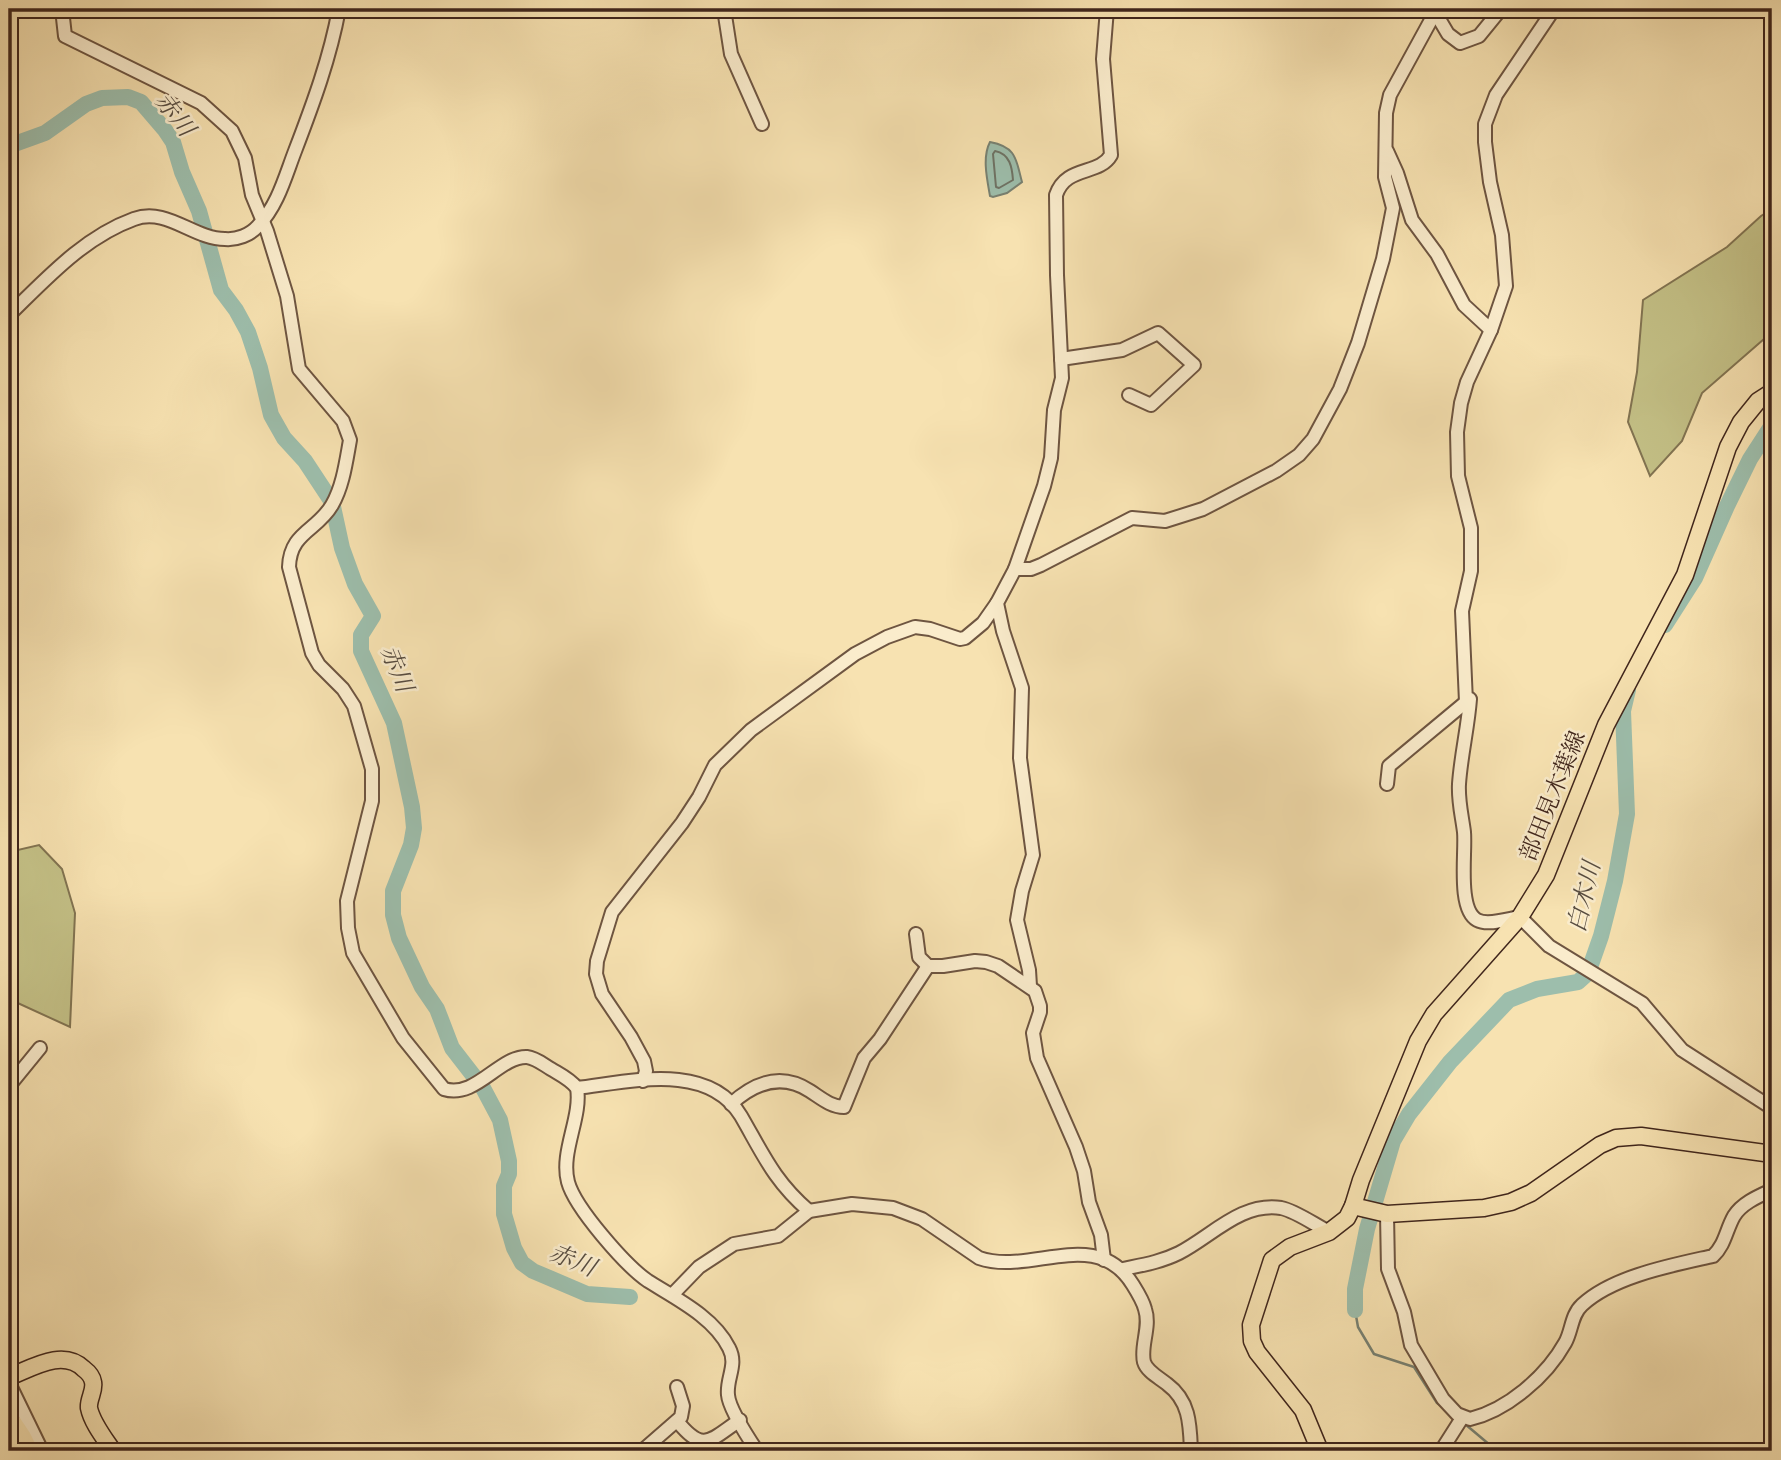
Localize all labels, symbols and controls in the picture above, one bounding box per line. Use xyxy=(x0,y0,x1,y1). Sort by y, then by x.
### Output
water label: 赤川 xyxy=(147,87,202,146)
water label: 赤川 xyxy=(373,641,420,700)
street label: 部田見木葉線 xyxy=(1514,727,1592,865)
water label: 白木川 xyxy=(1562,856,1608,935)
water label: 赤川 xyxy=(544,1238,603,1285)

